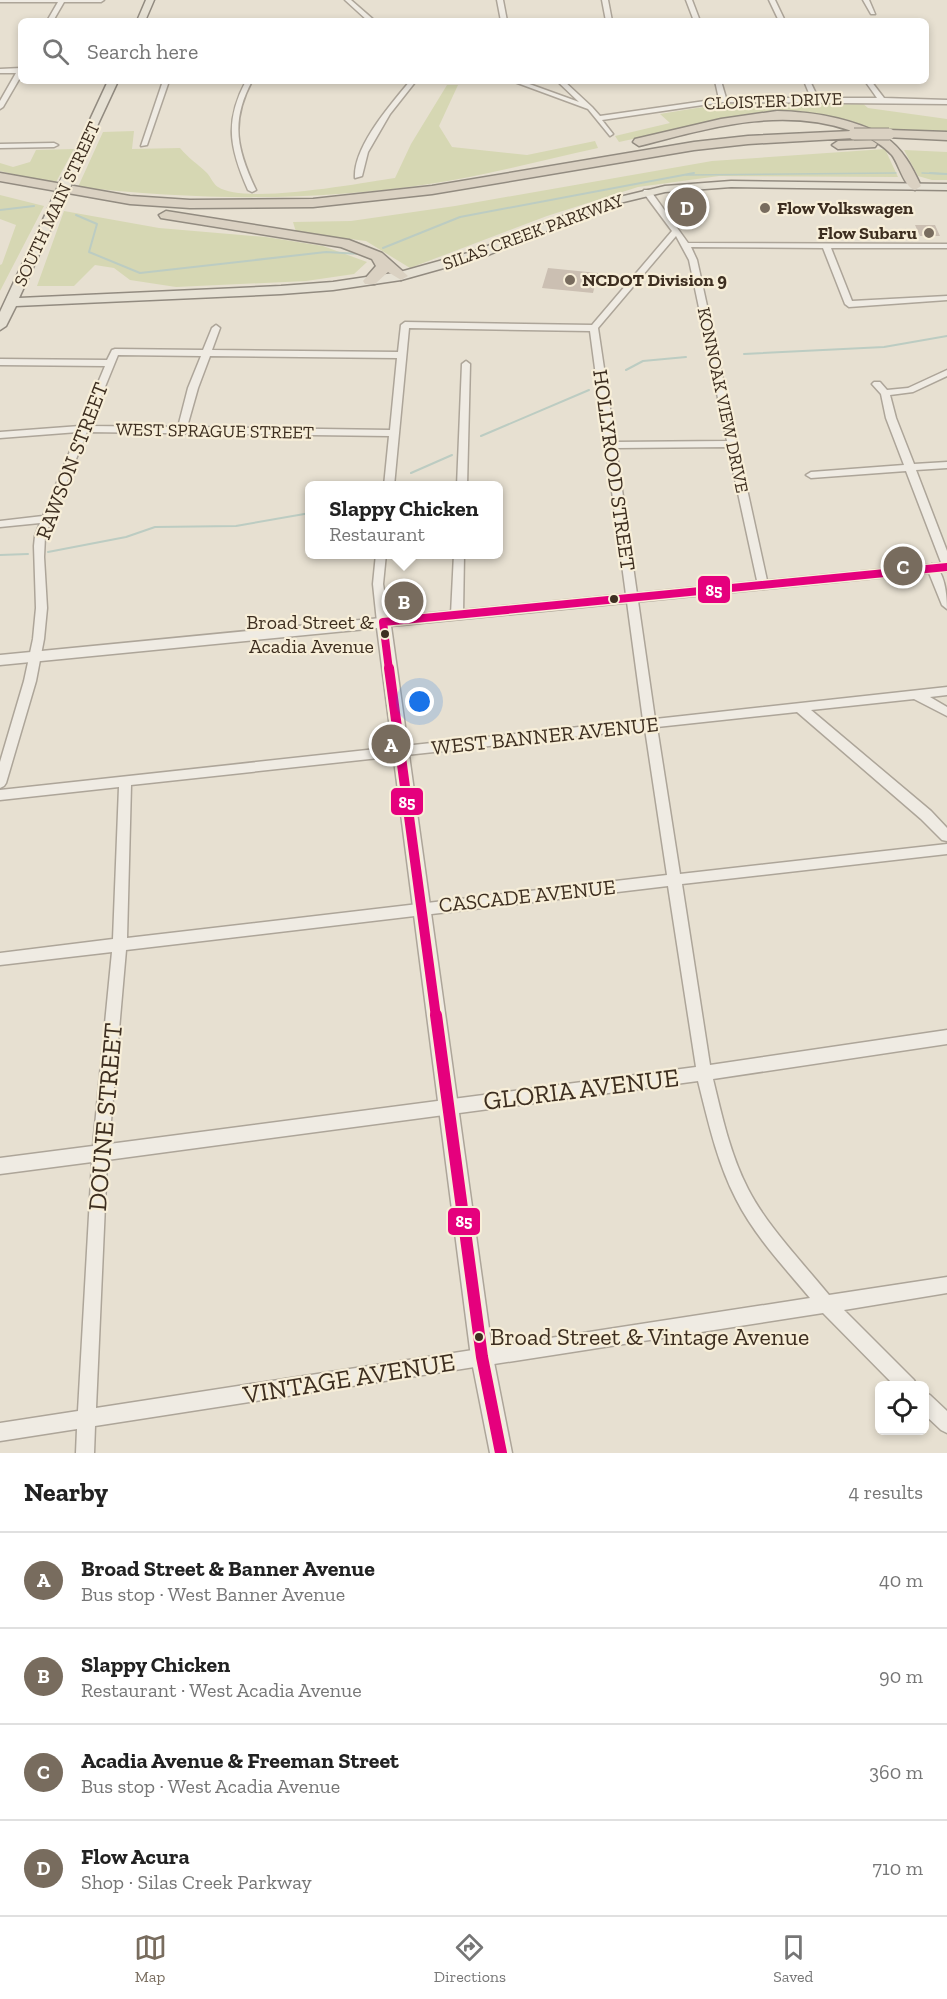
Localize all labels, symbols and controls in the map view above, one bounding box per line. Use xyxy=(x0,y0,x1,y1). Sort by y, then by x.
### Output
search box xyxy=(18,18,929,84)
icon: search xyxy=(39,35,72,68)
text: Search here xyxy=(87,38,198,65)
street label: CLOISTER DRIVE xyxy=(704,88,842,114)
street label: SOUTH MAIN STREET xyxy=(9,118,105,290)
pin: D xyxy=(668,184,706,230)
street label: SILAS CREEK PARKWAY xyxy=(440,189,626,275)
place label: Flow Volkswagen xyxy=(777,197,914,219)
marker: Flow Volkswagen xyxy=(758,201,772,215)
place label: Flow Subaru xyxy=(818,222,917,244)
marker: Flow Subaru xyxy=(922,226,936,240)
place label: NCDOT Division 9 xyxy=(582,269,727,291)
marker: NCDOT Division 9 xyxy=(563,273,577,287)
street label: KONNOAK VIEW DRIVE xyxy=(693,305,753,495)
street label: HOLLYROOD STREET xyxy=(588,368,641,572)
street label: RAWSON STREET xyxy=(30,379,113,543)
street label: WEST SPRAGUE STREET xyxy=(116,418,314,444)
popup xyxy=(305,481,503,559)
text: Slappy Chicken xyxy=(329,495,479,522)
text: Restaurant xyxy=(329,522,425,546)
pin: C xyxy=(884,544,922,588)
line badge: 85 xyxy=(697,575,731,604)
pin: B xyxy=(384,578,424,624)
text: 85 xyxy=(706,581,722,600)
unlabelled marker xyxy=(608,593,620,605)
place label: Broad Street & Acadia Avenue xyxy=(246,610,374,658)
marker: Broad Street & Acadia Avenue xyxy=(379,628,391,640)
your location xyxy=(405,687,434,716)
street label: WEST BANNER AVENUE xyxy=(430,711,660,760)
pin: A xyxy=(372,722,410,766)
line badge: 85 xyxy=(390,787,424,816)
text: 85 xyxy=(399,793,415,812)
street label: CASCADE AVENUE xyxy=(437,874,617,917)
street label: DOUNE STREET xyxy=(81,1022,129,1212)
street label: GLORIA AVENUE xyxy=(481,1061,681,1117)
line badge: 85 xyxy=(447,1207,481,1236)
text: 85 xyxy=(456,1212,472,1231)
place label: Broad Street & Vintage Avenue xyxy=(490,1322,809,1351)
marker: Broad Street & Vintage Avenue xyxy=(473,1331,485,1343)
street label: VINTAGE AVENUE xyxy=(240,1345,457,1411)
map controls xyxy=(875,1381,929,1435)
button: locate xyxy=(875,1381,929,1435)
text: Nearby xyxy=(24,1476,108,1508)
text: 4 results xyxy=(848,1480,923,1504)
text: Broad Street & Banner Avenue xyxy=(81,1555,375,1582)
text: A xyxy=(37,1568,50,1592)
text: 40 m xyxy=(879,1568,923,1592)
text: Bus stop · West Banner Avenue xyxy=(81,1582,345,1606)
text: Slappy Chicken xyxy=(81,1651,230,1678)
text: B xyxy=(37,1664,50,1688)
text: 90 m xyxy=(879,1664,923,1688)
text: Restaurant · West Acadia Avenue xyxy=(81,1678,362,1702)
text: Acadia Avenue & Freeman Street xyxy=(81,1747,399,1774)
text: C xyxy=(37,1760,50,1784)
text: 360 m xyxy=(869,1760,923,1784)
text: Bus stop · West Acadia Avenue xyxy=(81,1774,340,1798)
text: Flow Acura xyxy=(81,1843,190,1870)
text: D xyxy=(37,1856,50,1880)
text: 710 m xyxy=(873,1856,923,1880)
text: Shop · Silas Creek Parkway xyxy=(81,1870,312,1894)
tab: Map xyxy=(134,1931,167,1986)
tab: Directions xyxy=(434,1931,506,1986)
tab: Saved xyxy=(773,1931,813,1986)

